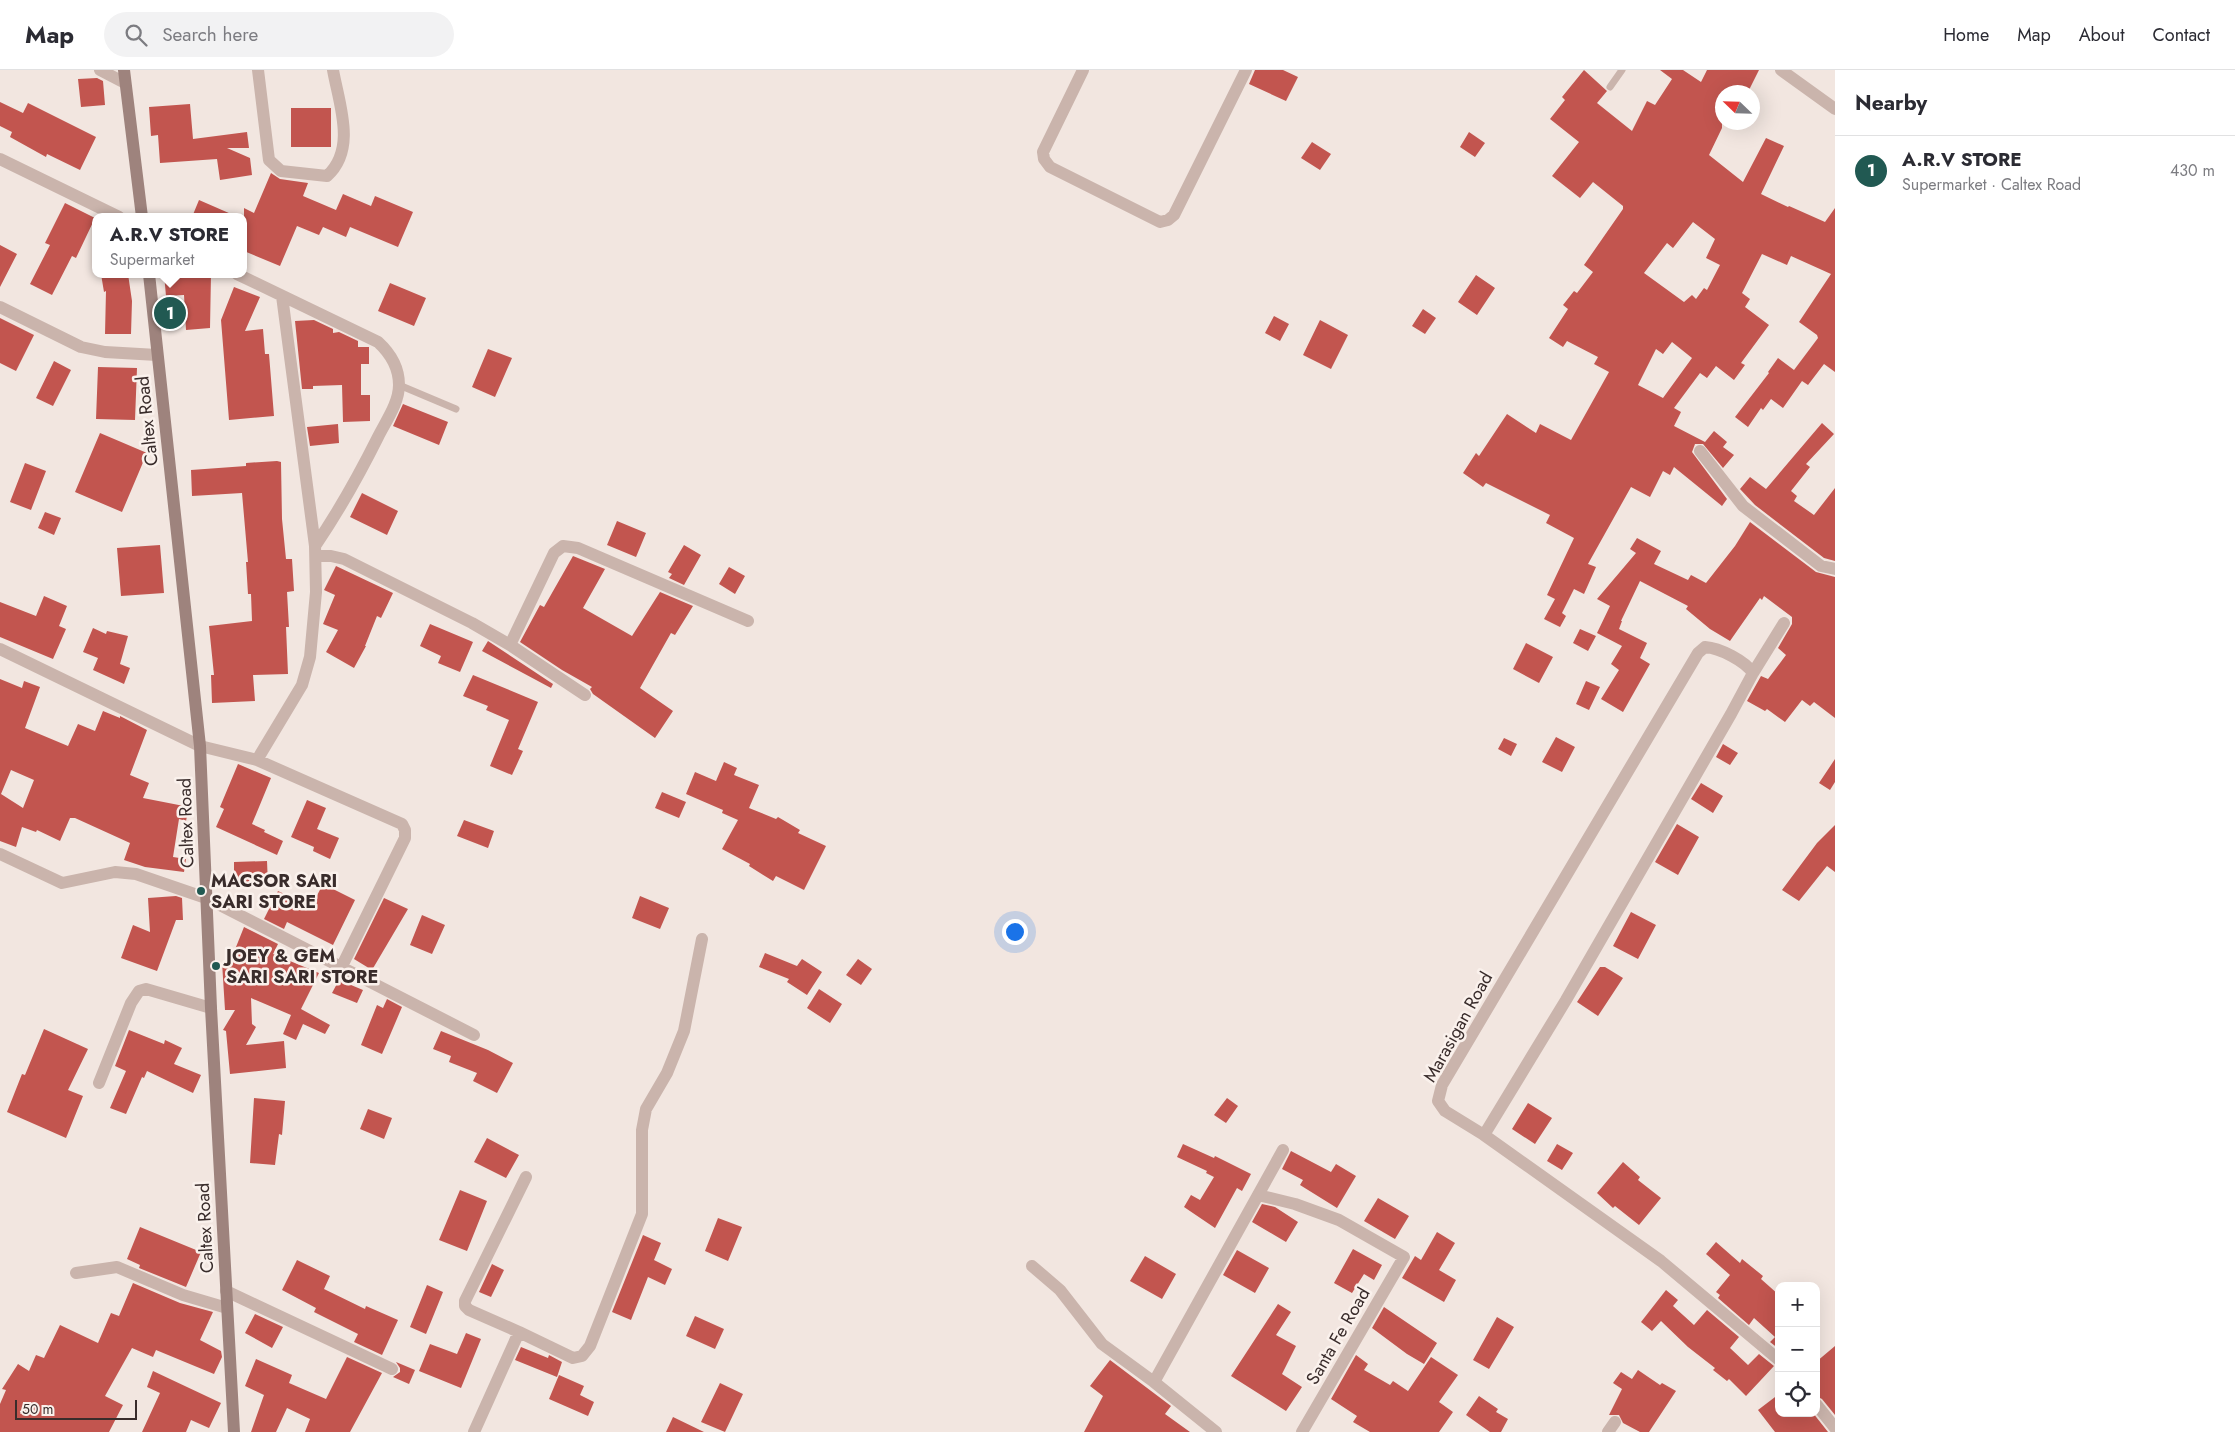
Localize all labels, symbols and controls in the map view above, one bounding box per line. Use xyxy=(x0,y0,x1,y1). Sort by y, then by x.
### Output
search box xyxy=(104,12,454,57)
text: Map xyxy=(25,17,74,52)
icon: search xyxy=(122,21,150,49)
text: Search here xyxy=(162,21,258,48)
text: Home xyxy=(1943,22,1989,48)
text: Map xyxy=(2017,22,2051,48)
text: About xyxy=(2079,22,2124,48)
text: Contact xyxy=(2152,22,2210,48)
north arrow xyxy=(1715,85,1760,130)
text: Nearby xyxy=(1855,88,1927,118)
text: A.R.V STORE xyxy=(1902,146,2022,173)
text: 1 xyxy=(1867,159,1875,182)
text: 430 m xyxy=(2170,159,2215,182)
text: Supermarket · Caltex Road xyxy=(1902,173,2081,196)
popup xyxy=(92,213,247,278)
text: A.R.V STORE xyxy=(110,221,229,248)
text: Supermarket xyxy=(110,248,194,271)
pin: 1 xyxy=(154,294,186,332)
street label: Caltex Road xyxy=(129,375,165,467)
street label: Caltex Road xyxy=(171,777,201,869)
place label: MACSOR SARI SARI STORE xyxy=(211,868,337,915)
marker: MACSOR SARI SARI STORE xyxy=(195,885,207,897)
your location xyxy=(1002,919,1028,945)
place label: JOEY & GEM SARI SARI STORE xyxy=(223,943,378,990)
marker: JOEY & GEM SARI SARI STORE xyxy=(210,960,222,972)
street label: Marasigan Road xyxy=(1417,967,1499,1087)
street label: Caltex Road xyxy=(190,1182,220,1274)
map controls xyxy=(1775,1282,1820,1417)
button: + xyxy=(1775,1282,1820,1327)
street label: Santa Fe Road xyxy=(1300,1283,1376,1389)
button: − xyxy=(1775,1327,1820,1372)
button: locate xyxy=(1775,1372,1820,1417)
scale bar xyxy=(15,1397,138,1420)
text: 50 m xyxy=(22,1399,53,1419)

